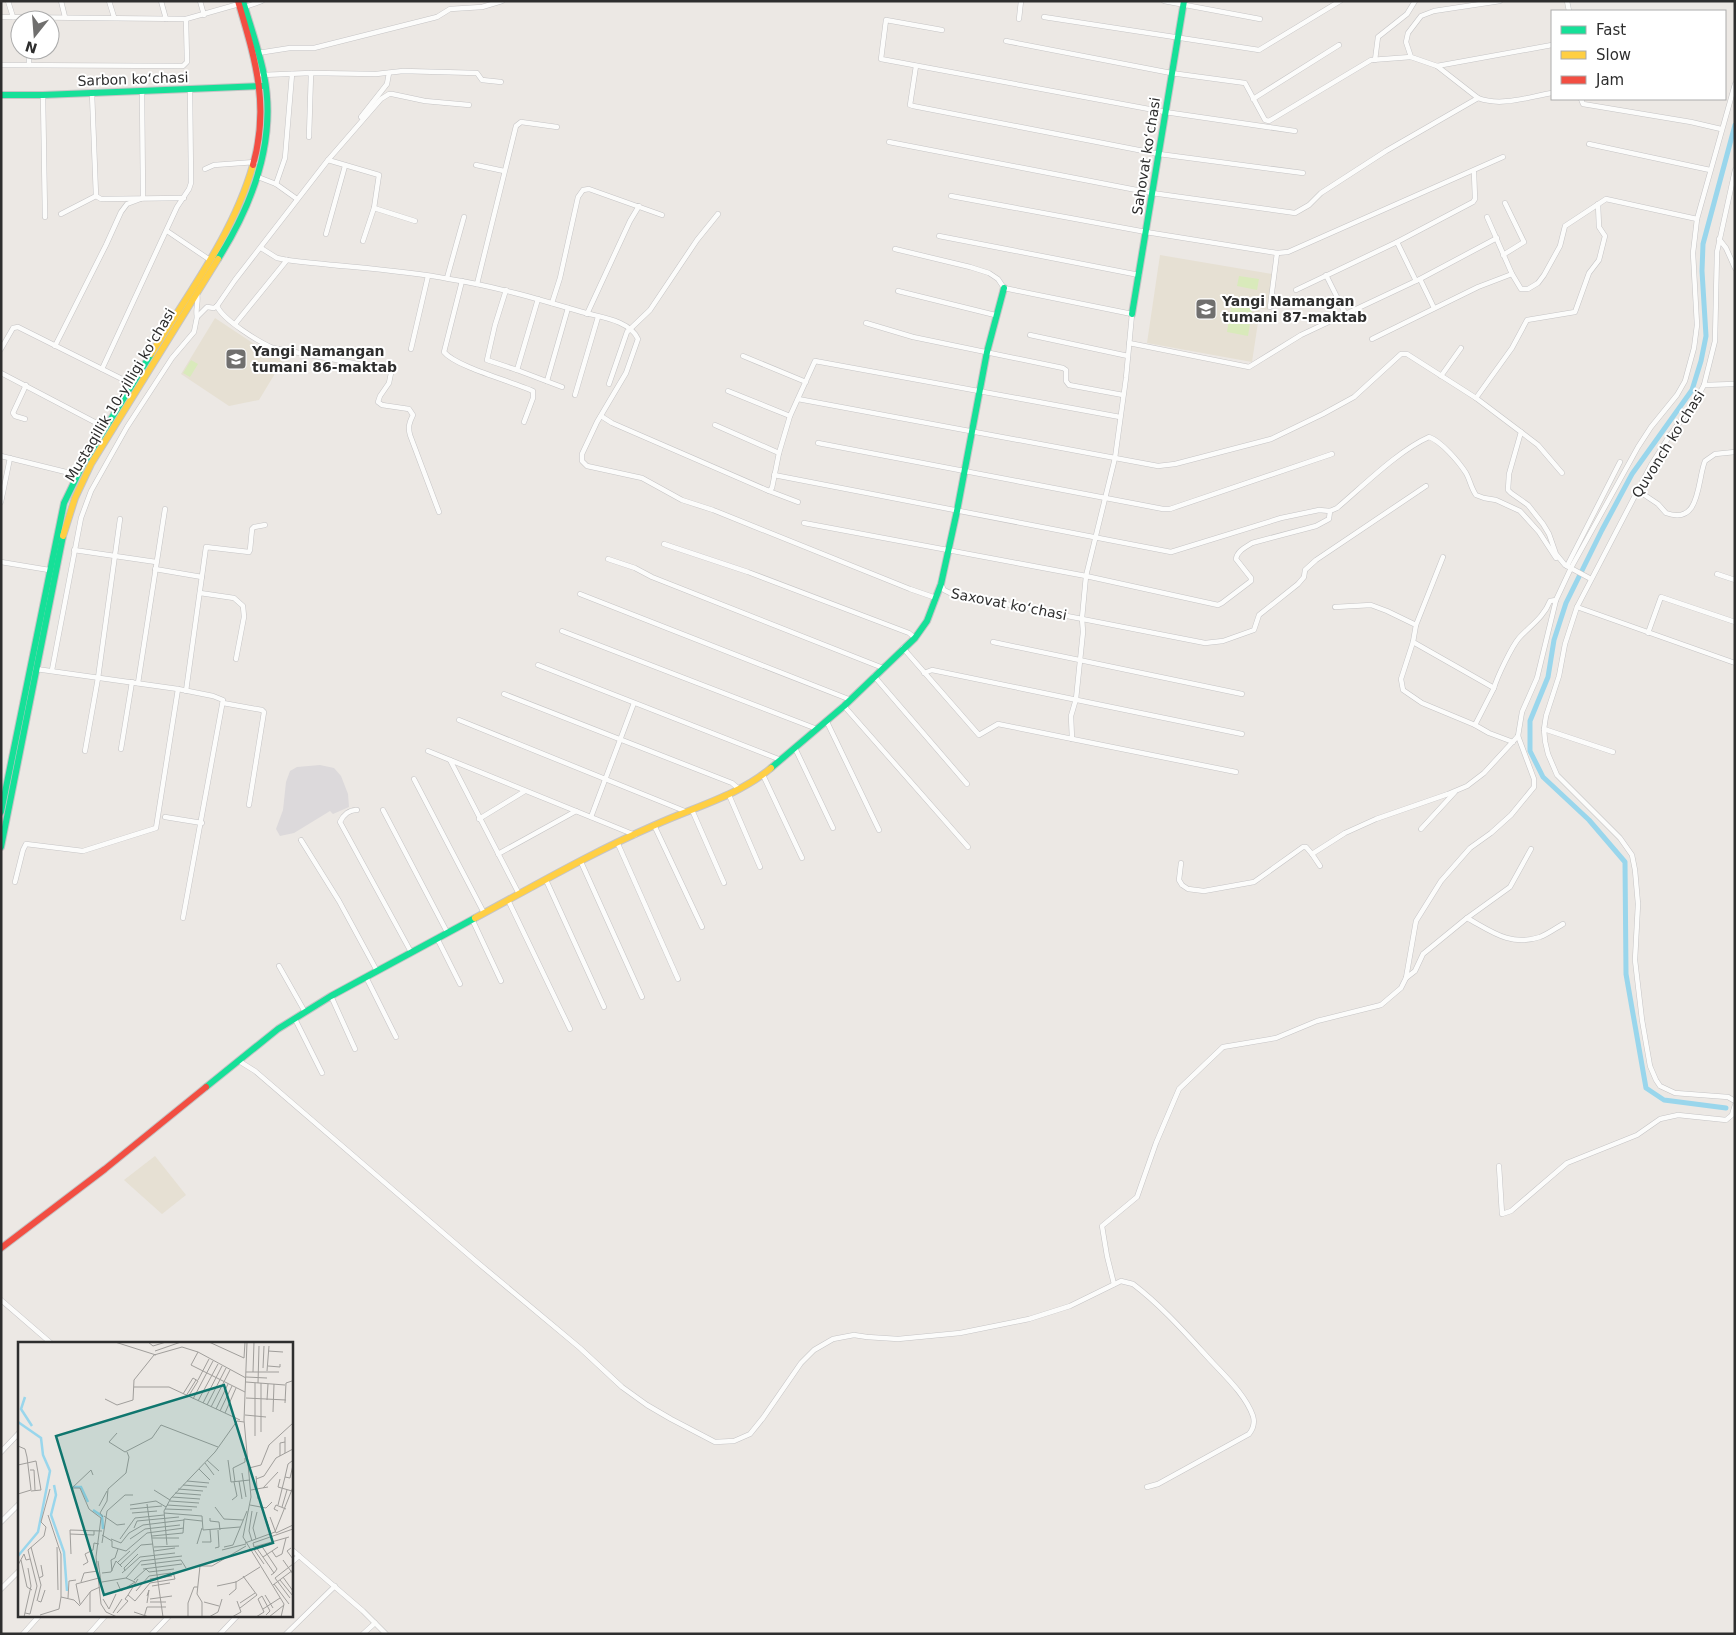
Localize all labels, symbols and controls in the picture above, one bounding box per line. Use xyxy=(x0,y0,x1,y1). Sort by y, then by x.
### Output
north arrow xyxy=(10,10,60,60)
legend xyxy=(1551,10,1726,100)
text: Fast xyxy=(1596,21,1626,39)
text: N xyxy=(23,38,39,57)
text: Slow xyxy=(1596,46,1631,64)
street label: Sarbon koʻchasi xyxy=(77,69,189,89)
text: Jam xyxy=(1595,71,1624,89)
street label: Sahovat koʻchasi xyxy=(1129,96,1163,216)
place label: Yangi Namangan tumani 87-maktab xyxy=(1221,293,1367,325)
school or university icon: Yangi Namangan tumani 87-maktab xyxy=(1194,297,1218,321)
street label: Mustaqillik 10-yilligi ko'chasi xyxy=(62,305,178,485)
place label: Yangi Namangan tumani 86-maktab xyxy=(251,343,397,375)
school or university icon: Yangi Namangan tumani 86-maktab xyxy=(224,347,248,371)
street label: Quvonch koʻchasi xyxy=(1628,387,1708,501)
street label: Saxovat koʻchasi xyxy=(950,585,1068,623)
inset map xyxy=(18,1342,292,1618)

